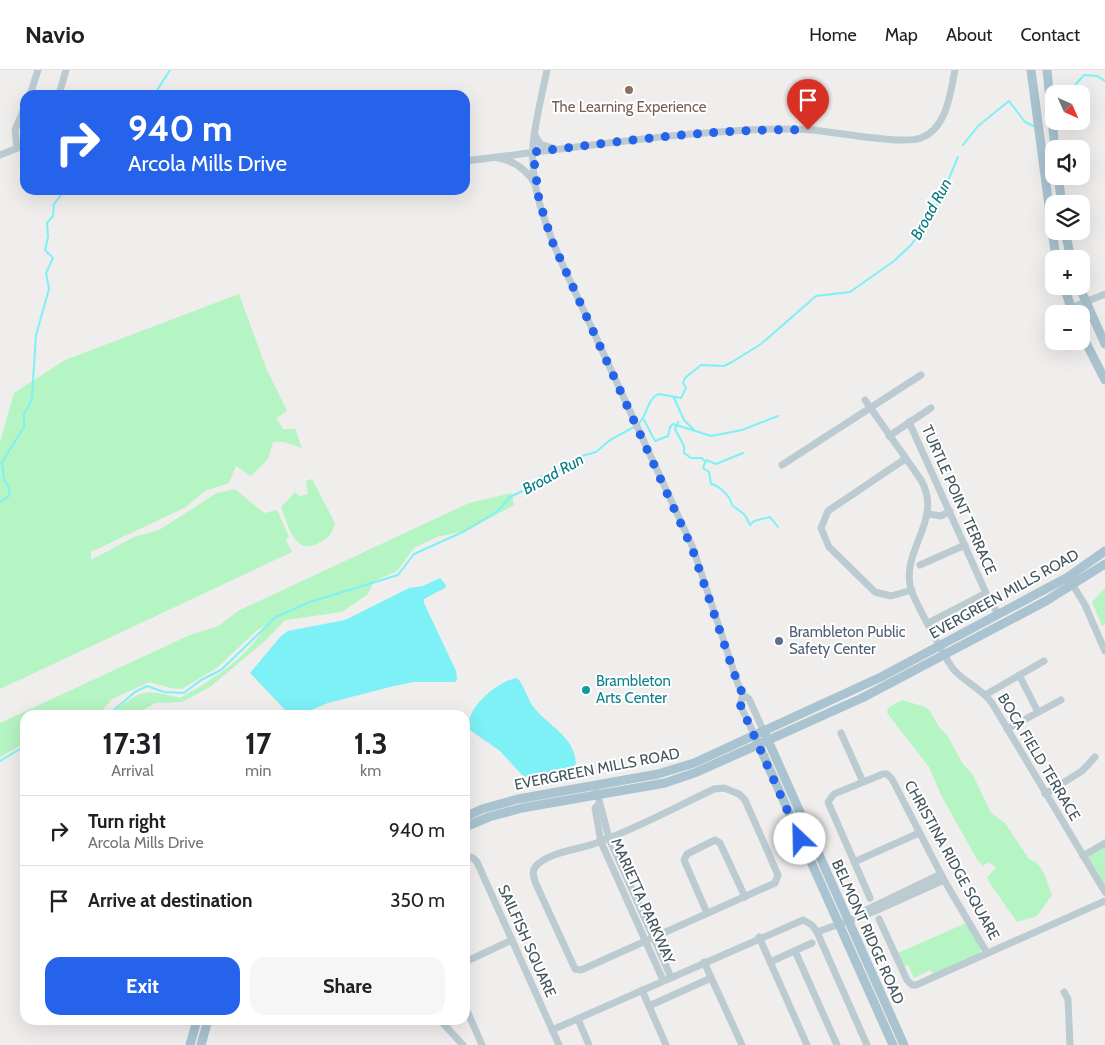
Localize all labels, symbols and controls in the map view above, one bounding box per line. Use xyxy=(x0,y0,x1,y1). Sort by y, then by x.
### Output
text: Navio xyxy=(25,20,85,49)
text: Home xyxy=(809,24,857,46)
text: Map xyxy=(885,24,918,46)
text: About xyxy=(946,24,992,46)
text: Contact xyxy=(1020,24,1080,46)
pin xyxy=(787,79,829,130)
marker: The Learning Experience xyxy=(623,84,635,96)
north arrow xyxy=(1045,85,1090,130)
map controls xyxy=(1045,85,1090,350)
icon: arrive xyxy=(794,86,822,114)
place label: The Learning Experience xyxy=(552,98,707,116)
text: 940 m xyxy=(128,107,232,150)
icon: right xyxy=(45,110,110,175)
button: sound xyxy=(1045,140,1090,185)
text: Arcola Mills Drive xyxy=(128,150,287,177)
water label: Broad Run xyxy=(906,175,956,243)
button: layers xyxy=(1045,195,1090,240)
button: + xyxy=(1045,250,1090,295)
button: − xyxy=(1045,305,1090,350)
street label: TURTLE POINT TERRACE xyxy=(918,422,1000,578)
water label: Broad Run xyxy=(519,449,587,499)
street label: EVERGREEN MILLS ROAD xyxy=(926,545,1082,643)
place label: Brambleton Public Safety Center xyxy=(789,623,906,658)
marker: Brambleton Public Safety Center xyxy=(773,635,785,647)
place label: Brambleton Arts Center xyxy=(596,672,671,707)
marker: Brambleton Arts Center xyxy=(580,684,592,696)
street label: BOCA FIELD TERRACE xyxy=(994,690,1084,824)
text: 17:31 xyxy=(102,725,163,762)
text: 17 xyxy=(245,725,271,762)
text: 1.3 xyxy=(354,725,388,762)
street label: EVERGREEN MILLS ROAD xyxy=(513,744,681,794)
text: Arrival xyxy=(111,761,154,780)
text: min xyxy=(245,761,271,780)
text: km xyxy=(360,761,381,780)
street label: CHRISTINA RIDGE SQUARE xyxy=(901,777,1003,943)
text: Turn right xyxy=(88,810,166,833)
position arrow xyxy=(773,812,825,864)
icon: right xyxy=(45,817,73,845)
text: 940 m xyxy=(389,819,445,842)
text: Arcola Mills Drive xyxy=(88,833,204,852)
street label: MARIETTA PARKWAY xyxy=(607,835,679,967)
street label: BELMONT RIDGE ROAD xyxy=(828,857,908,1007)
street label: SAILFISH SQUARE xyxy=(494,882,560,1000)
icon: arrive xyxy=(45,887,73,915)
text: Arrive at destination xyxy=(88,889,252,912)
text: 350 m xyxy=(390,889,445,912)
button: Exit xyxy=(45,957,240,1015)
button: Share xyxy=(250,957,445,1015)

